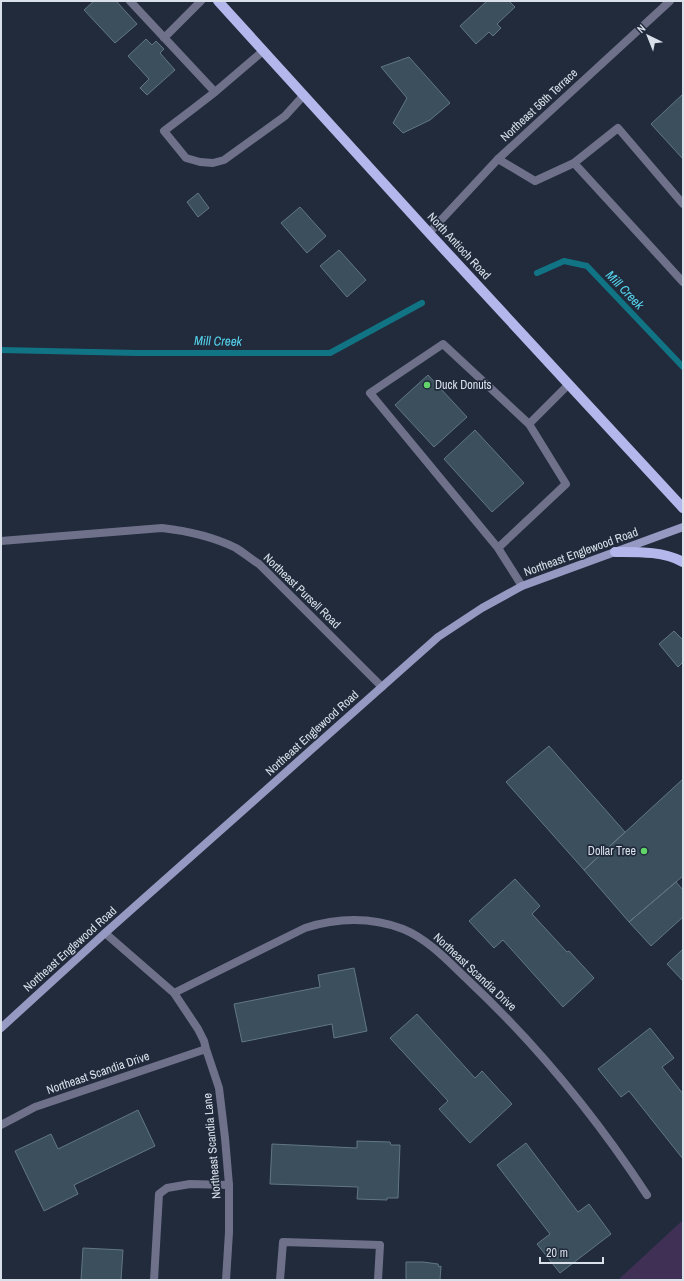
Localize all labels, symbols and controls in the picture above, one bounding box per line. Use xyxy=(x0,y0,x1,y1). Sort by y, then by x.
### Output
north arrow xyxy=(628,16,668,56)
text: N xyxy=(634,21,648,36)
street label: Northeast 56th Terrace xyxy=(497,65,581,145)
street label: North Antioch Road xyxy=(424,209,494,283)
water label: Mill Creek xyxy=(602,267,648,314)
water label: Mill Creek xyxy=(194,332,243,350)
place label: Duck Donuts xyxy=(435,377,491,393)
marker: Duck Donuts xyxy=(422,380,432,390)
street label: Northeast Englewood Road xyxy=(522,524,640,580)
street label: Northeast Pursell Road xyxy=(260,550,344,632)
street label: Northeast Englewood Road xyxy=(262,687,362,779)
place label: Dollar Tree xyxy=(588,843,636,859)
marker: Dollar Tree xyxy=(639,846,649,856)
street label: Northeast Englewood Road xyxy=(20,903,120,995)
street label: Northeast Scandia Drive xyxy=(430,929,520,1015)
street label: Northeast Scandia Drive xyxy=(44,1048,152,1098)
street label: Northeast Scandia Lane xyxy=(199,1092,225,1200)
scale bar xyxy=(540,1239,603,1265)
text: 20 m xyxy=(546,1245,568,1261)

